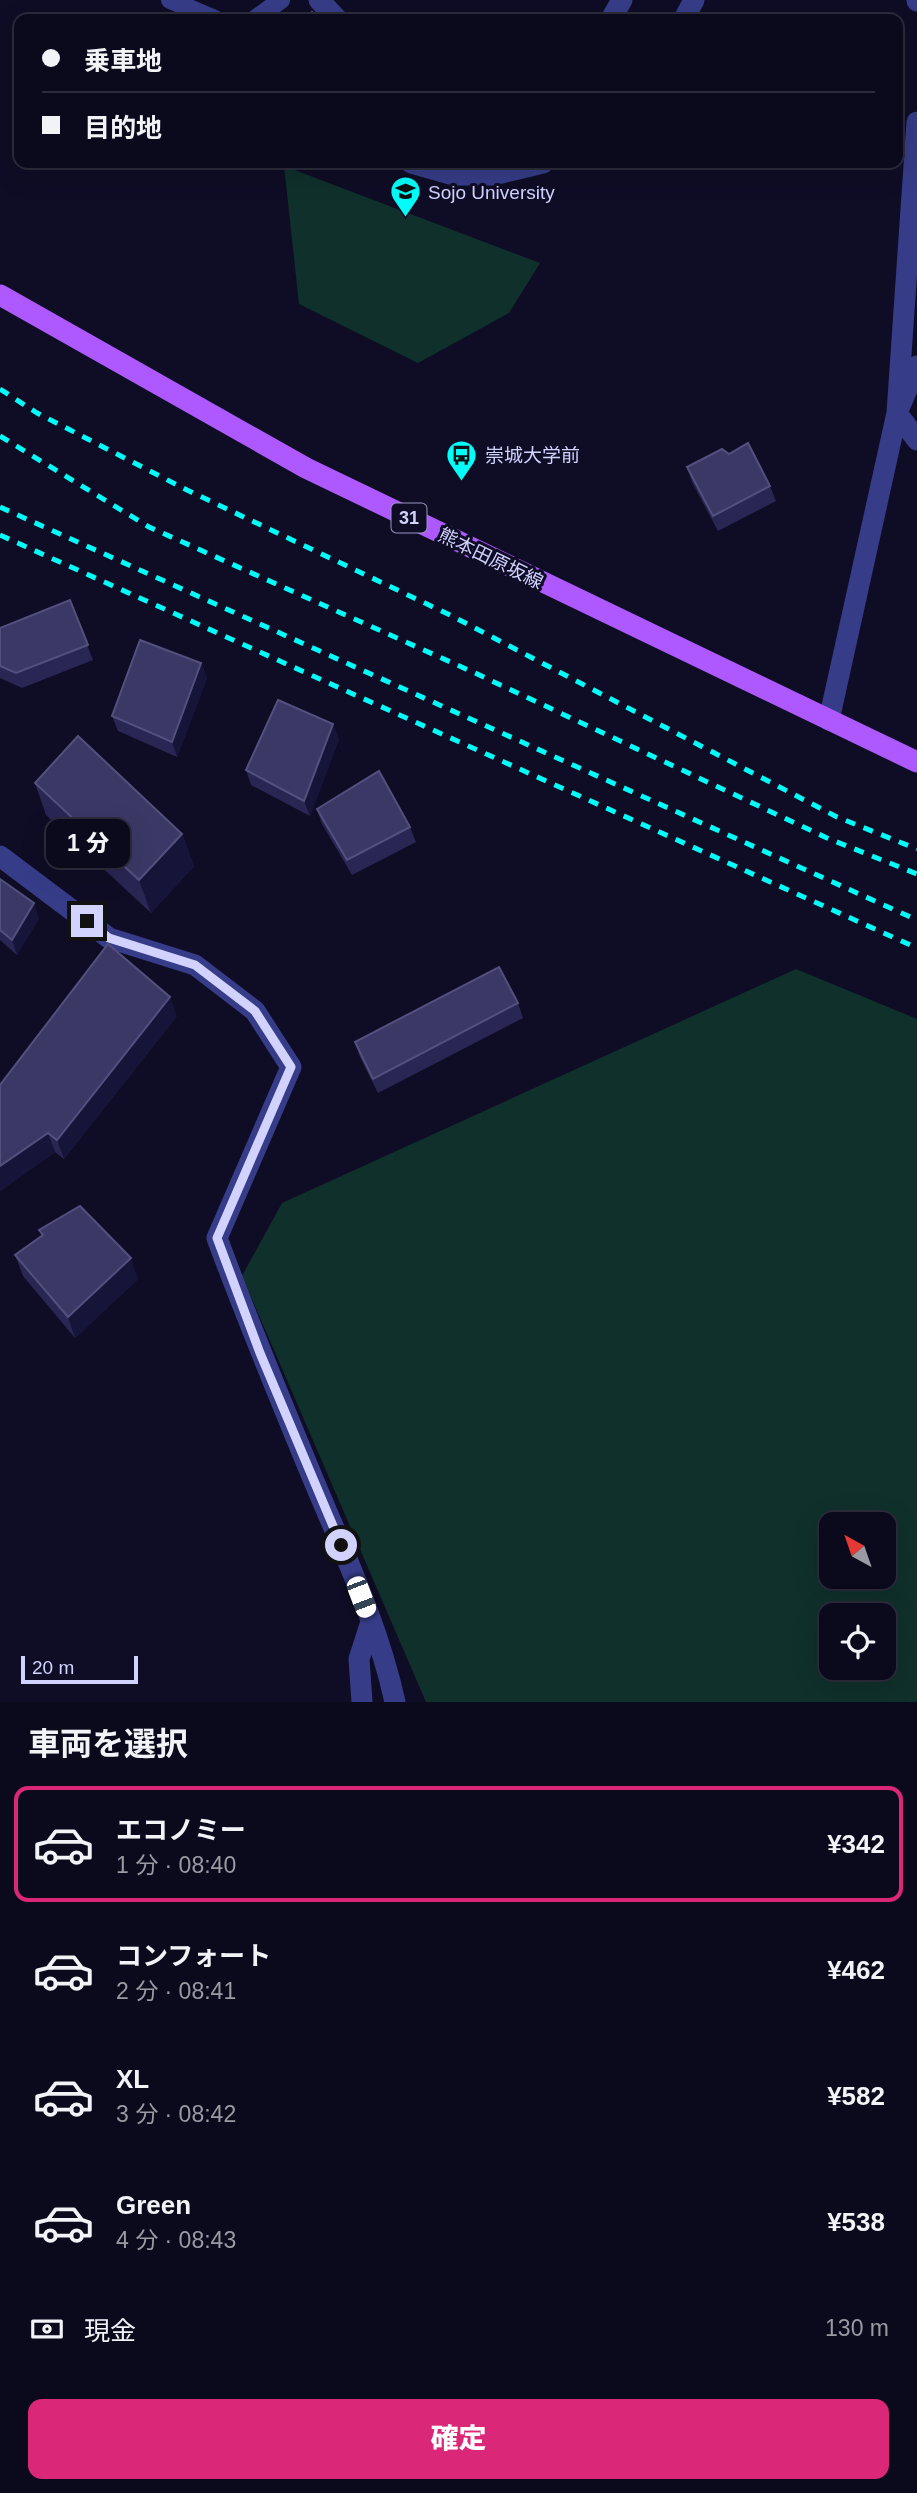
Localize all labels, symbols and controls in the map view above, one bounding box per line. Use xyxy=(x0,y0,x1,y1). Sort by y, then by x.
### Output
text: 乗車地 xyxy=(84,46,162,76)
text: 目的地 xyxy=(84,113,162,143)
school or university icon: Sojo University xyxy=(388,175,422,219)
place label: Sojo University xyxy=(428,182,555,203)
bus stop icon: 崇城大学前 xyxy=(445,438,479,482)
place label: 崇城大学前 xyxy=(485,445,580,466)
road number: 31 xyxy=(392,504,426,532)
street label: 熊本田原坂線 xyxy=(435,524,547,593)
callout: 1 分 xyxy=(45,820,129,869)
text: 1 分 xyxy=(67,830,109,856)
route end xyxy=(71,905,103,937)
north arrow xyxy=(819,1512,896,1589)
map controls xyxy=(819,1512,896,1680)
route start xyxy=(325,1529,357,1561)
car xyxy=(344,1574,379,1620)
button: locate xyxy=(819,1603,896,1680)
scale bar xyxy=(21,1653,138,1685)
text: 20 m xyxy=(32,1657,74,1678)
text: 車両を選択 xyxy=(28,1726,188,1762)
icon: car xyxy=(32,1813,95,1876)
text: エコノミー xyxy=(116,1815,246,1845)
text: ¥342 xyxy=(827,1829,885,1859)
text: 1 分 · 08:40 xyxy=(116,1852,236,1878)
icon: car xyxy=(32,1939,95,2002)
text: コンフォート xyxy=(116,1941,271,1971)
text: ¥462 xyxy=(827,1955,885,1985)
text: 2 分 · 08:41 xyxy=(116,1978,236,2004)
text: XL xyxy=(116,2064,149,2094)
icon: car xyxy=(32,2065,95,2128)
text: ¥582 xyxy=(827,2081,885,2111)
text: 3 分 · 08:42 xyxy=(116,2101,236,2127)
text: Green xyxy=(116,2190,191,2220)
icon: car xyxy=(32,2191,95,2254)
text: ¥538 xyxy=(827,2207,885,2237)
text: 4 分 · 08:43 xyxy=(116,2227,236,2253)
icon: cash xyxy=(28,2310,66,2348)
text: 130 m xyxy=(825,2315,889,2341)
text: 現金 xyxy=(84,2316,136,2346)
button: 確定 xyxy=(28,2399,889,2479)

